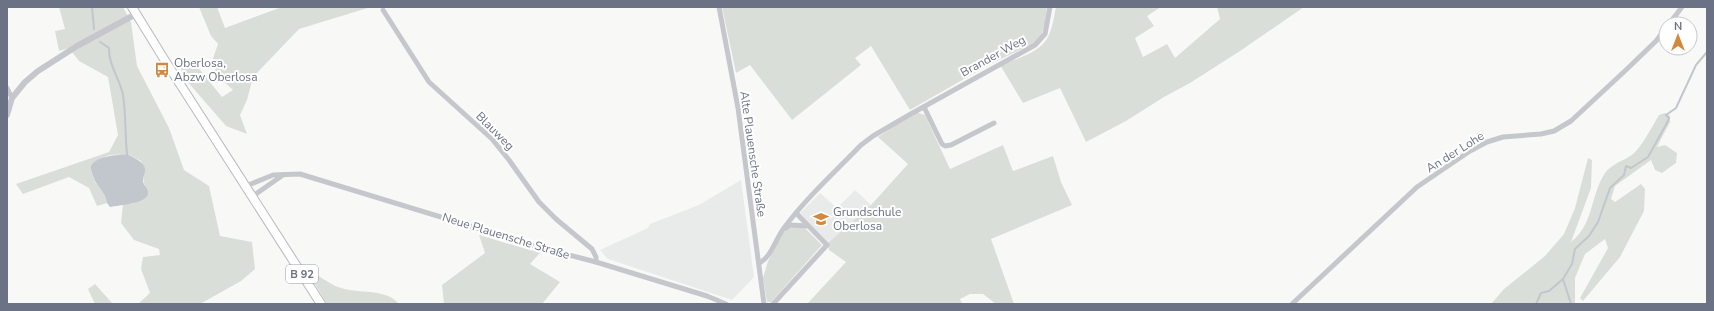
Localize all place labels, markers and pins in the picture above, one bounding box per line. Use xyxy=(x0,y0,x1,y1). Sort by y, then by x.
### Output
place label: Oberlosa, Abzw Oberlosa xyxy=(174,55,258,85)
bus stop icon: Oberlosa, Abzw Oberlosa xyxy=(153,61,171,79)
place label: Grundschule Oberlosa xyxy=(833,204,901,234)
school or university icon: Grundschule Oberlosa xyxy=(812,210,830,228)

